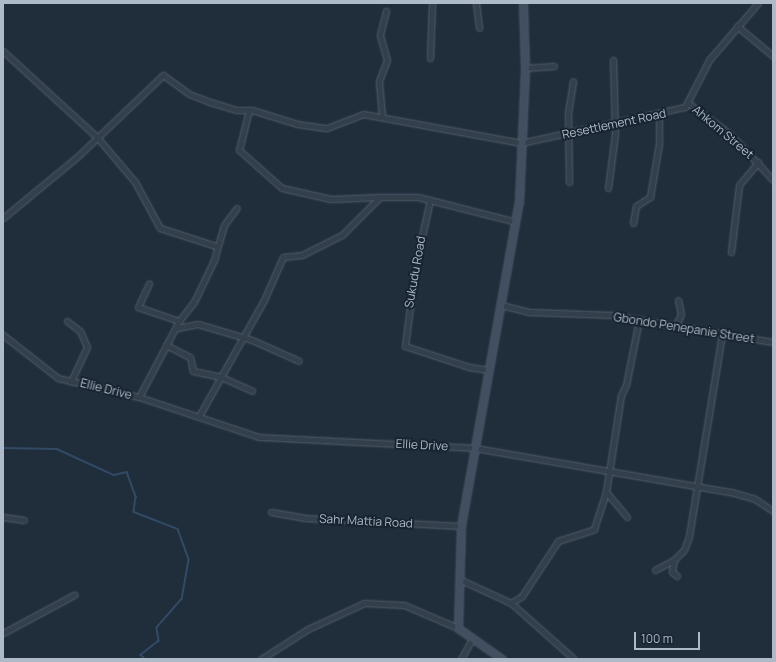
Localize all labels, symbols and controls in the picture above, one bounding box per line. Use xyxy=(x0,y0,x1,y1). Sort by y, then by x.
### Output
street label: Ahkom Street xyxy=(689,102,757,162)
street label: Resettlement Road xyxy=(561,106,667,142)
street label: Sukudu Road xyxy=(402,235,428,309)
street label: Gbondo Penepanie Street xyxy=(612,310,756,346)
street label: Ellie Drive xyxy=(79,376,133,402)
street label: Ellie Drive xyxy=(395,436,449,454)
street label: Sahr Mattia Road xyxy=(319,511,413,531)
scale bar xyxy=(636,624,702,650)
text: 100 m xyxy=(641,630,673,647)

